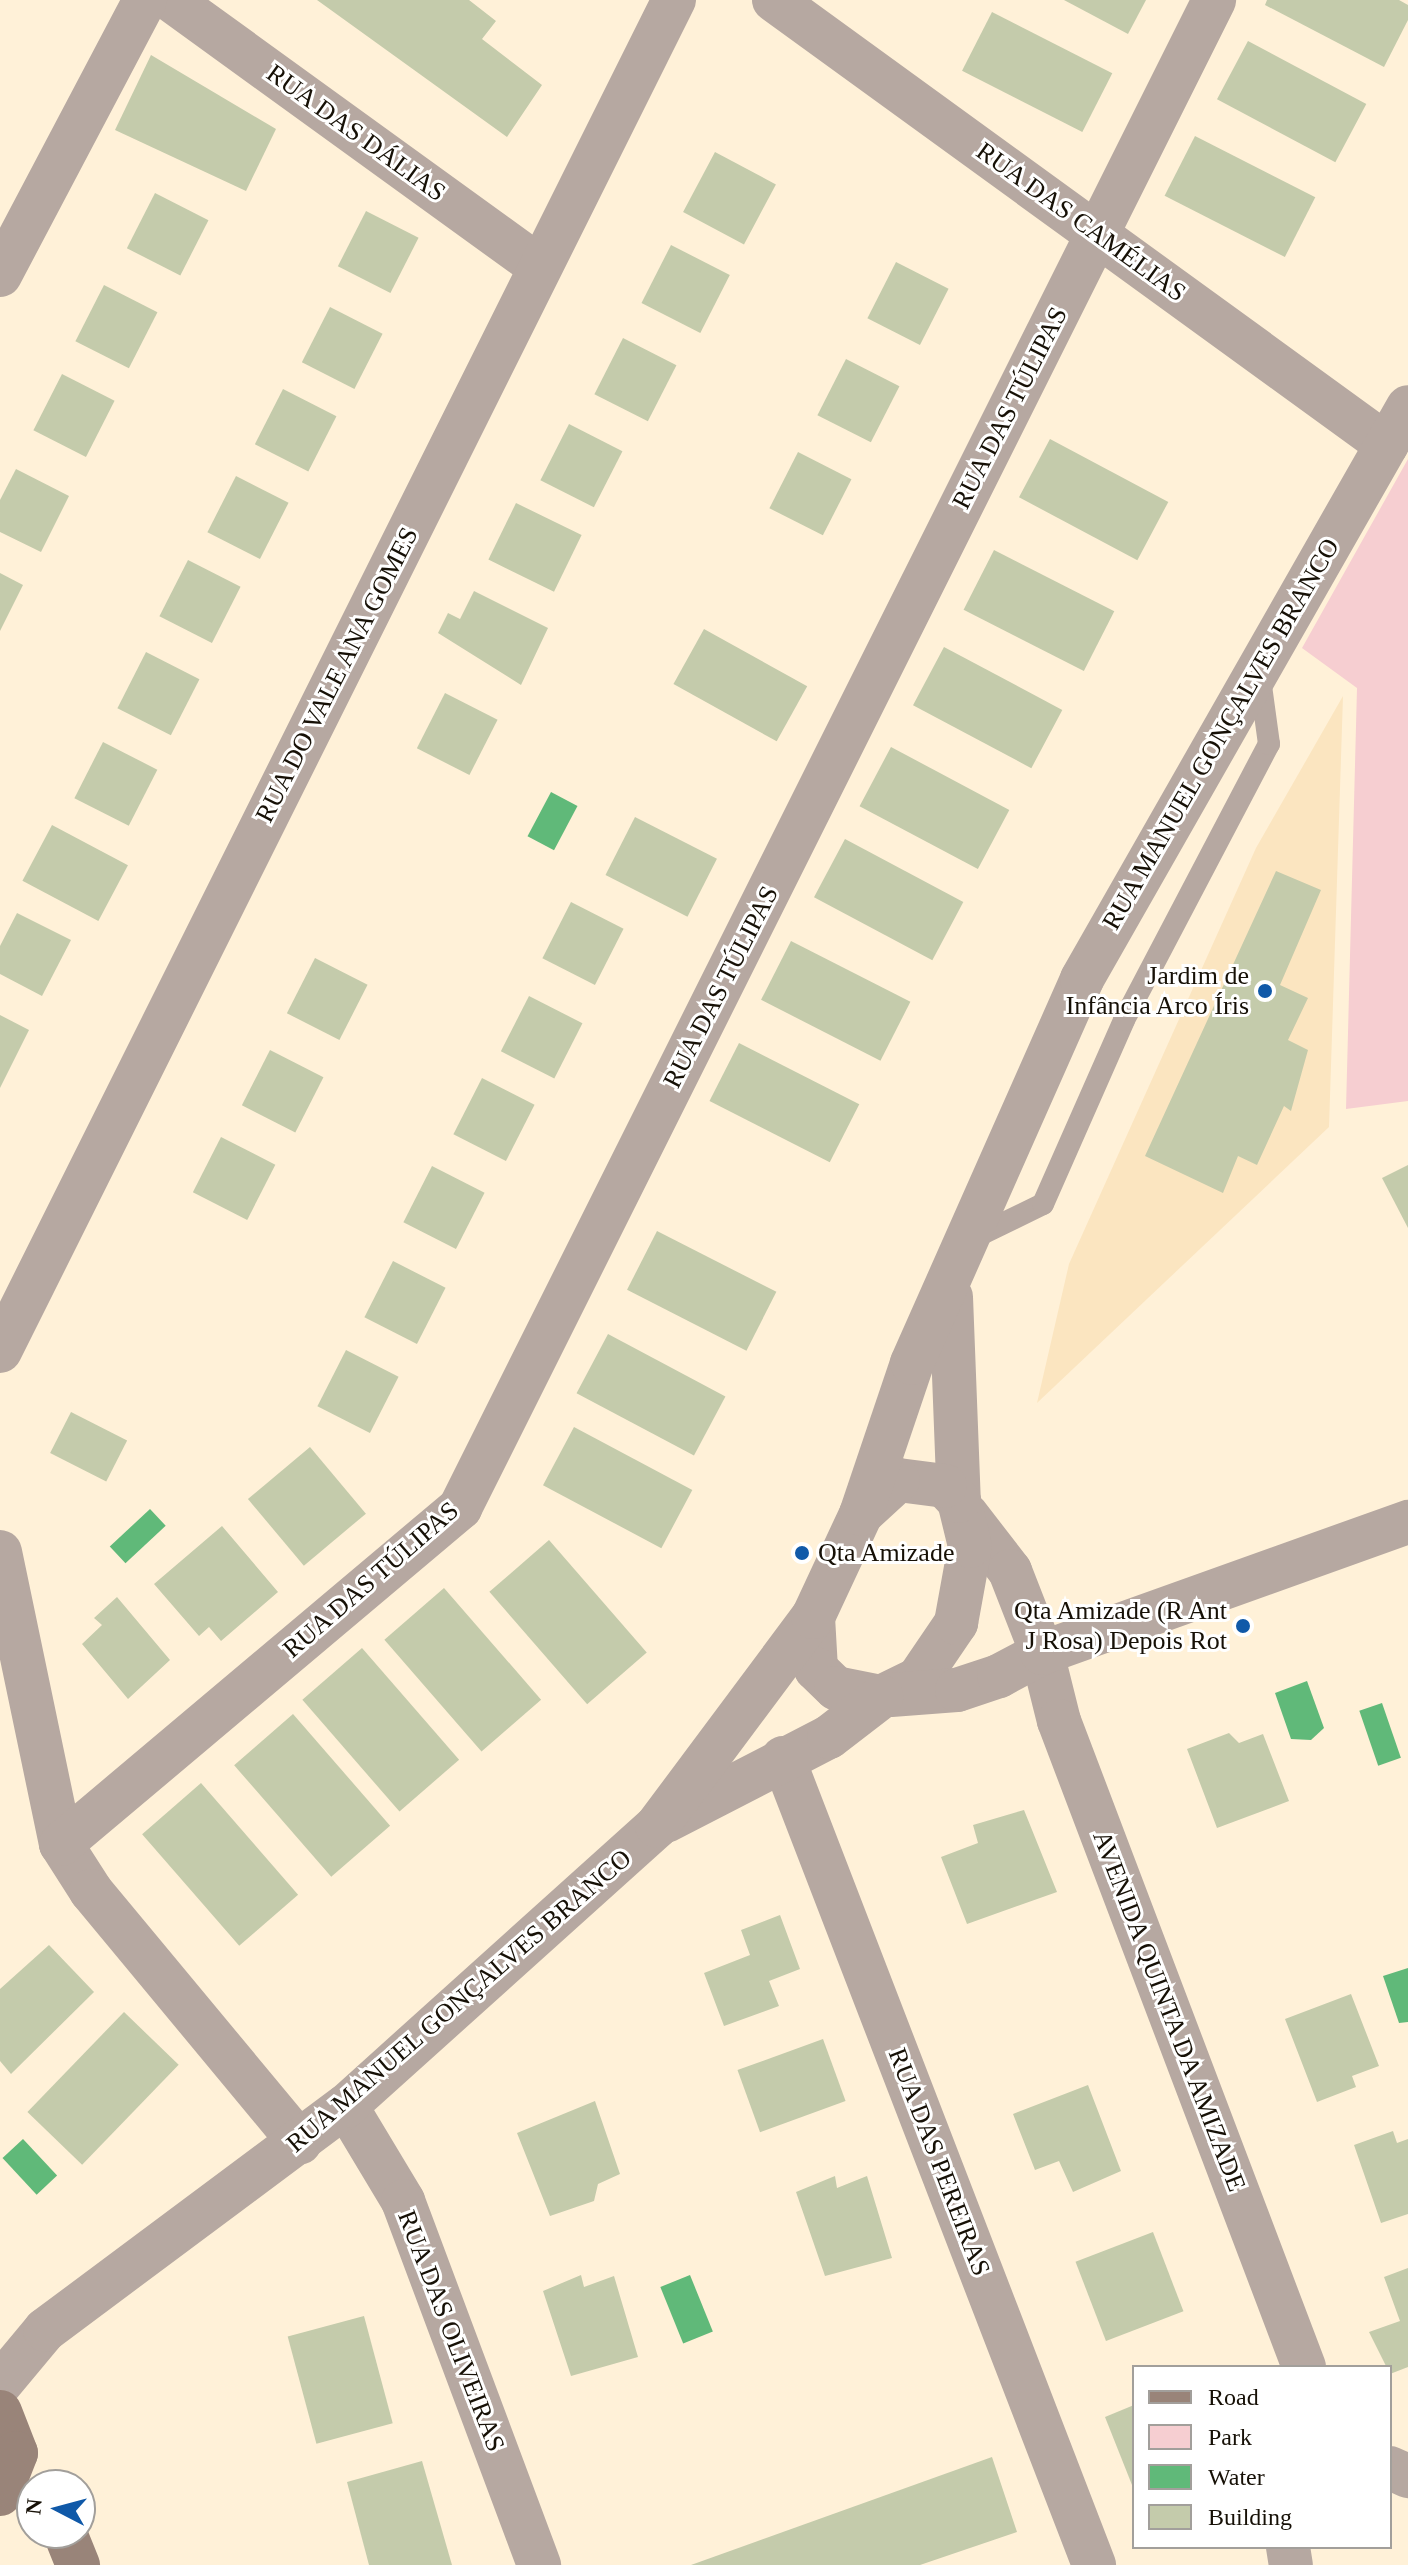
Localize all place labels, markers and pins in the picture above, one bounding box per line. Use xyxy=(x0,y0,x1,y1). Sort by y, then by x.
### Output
place label: Jardim de Infância Arco Íris xyxy=(1064,960,1249,1022)
marker: Jardim de Infância Arco Íris xyxy=(1256,982,1274,1000)
place label: Qta Amizade xyxy=(818,1537,956,1569)
marker: Qta Amizade xyxy=(793,1544,811,1562)
place label: Qta Amizade (R Ant J Rosa) Depois Rot xyxy=(1011,1595,1227,1656)
marker: Qta Amizade (R Ant J Rosa) Depois Rot xyxy=(1234,1617,1252,1635)

